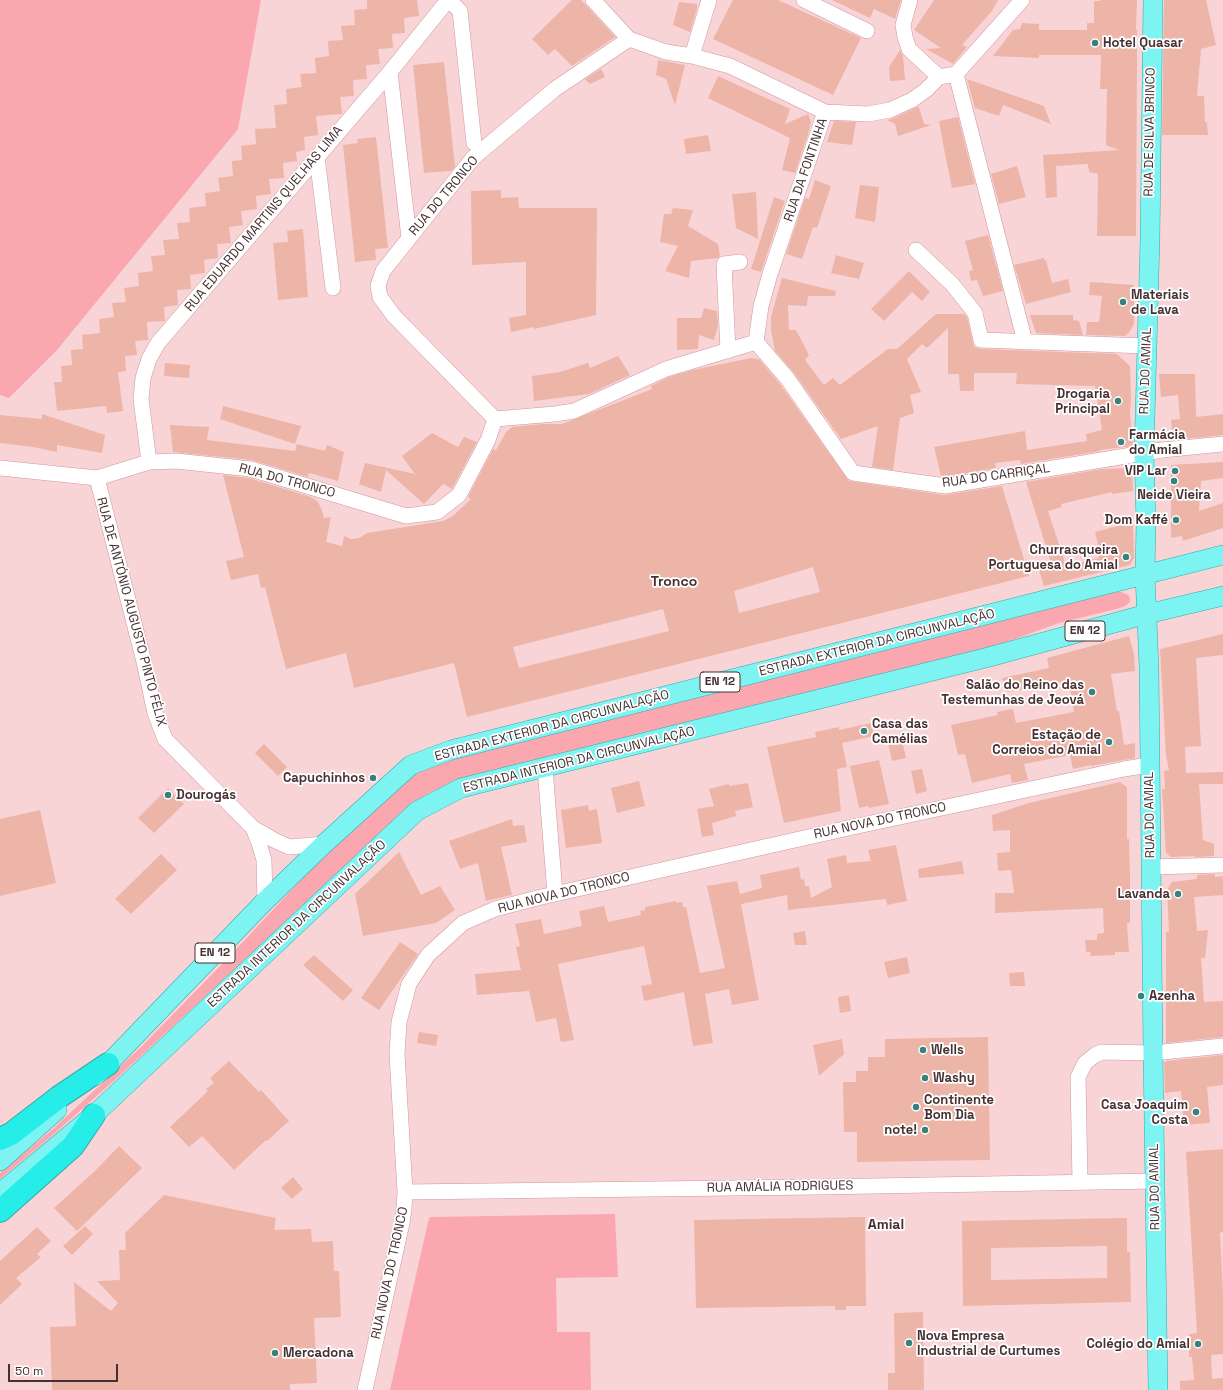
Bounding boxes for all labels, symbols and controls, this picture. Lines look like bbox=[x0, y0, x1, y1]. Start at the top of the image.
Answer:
place label: Hotel Quasar bbox=[1103, 35, 1183, 51]
marker: Hotel Quasar bbox=[1090, 38, 1100, 48]
street label: RUA DE SILVA BRINCO bbox=[1141, 67, 1159, 197]
street label: RUA DA FONTINHA bbox=[781, 116, 831, 224]
street label: RUA EDUARDO MARTINS QUELHAS LIMA bbox=[182, 123, 346, 315]
street label: RUA DO TRONCO bbox=[406, 153, 482, 239]
place label: Materiais de Lava bbox=[1131, 287, 1189, 318]
marker: Materiais de Lava bbox=[1118, 297, 1128, 307]
street label: RUA DO AMIAL bbox=[1137, 327, 1155, 415]
place label: Drogaria Principal bbox=[1055, 386, 1110, 417]
marker: Drogaria Principal bbox=[1113, 396, 1123, 406]
place label: Farmácia do Amial bbox=[1129, 427, 1186, 458]
marker: Farmácia do Amial bbox=[1116, 437, 1126, 447]
street label: RUA DO TRONCO bbox=[237, 461, 337, 501]
street label: RUA DO CARRIÇAL bbox=[941, 461, 1051, 491]
place label: VIP Lar bbox=[1125, 463, 1167, 479]
marker: VIP Lar bbox=[1170, 466, 1180, 476]
marker: Neide Vieira bbox=[1169, 476, 1179, 486]
place label: Neide Vieira bbox=[1137, 487, 1211, 503]
street label: RUA DE ANTÓNIO AUGUSTO PINTO FÉLIX bbox=[93, 496, 169, 728]
place label: Dom Kaffé bbox=[1105, 512, 1168, 528]
marker: Dom Kaffé bbox=[1171, 515, 1181, 525]
place label: Churrasqueira Portuguesa do Amial bbox=[989, 542, 1118, 573]
marker: Churrasqueira Portuguesa do Amial bbox=[1121, 552, 1131, 562]
district label: Tronco bbox=[651, 574, 697, 590]
street label: ESTRADA EXTERIOR DA CIRCUNVALAÇÃO bbox=[758, 606, 996, 680]
road number: EN 12 bbox=[1065, 621, 1105, 641]
road number: EN 12 bbox=[700, 672, 740, 692]
place label: Salão do Reino das Testemunhas de Jeová bbox=[941, 677, 1084, 708]
street label: ESTRADA EXTERIOR DA CIRCUNVALAÇÃO bbox=[433, 687, 671, 765]
marker: Salão do Reino das Testemunhas de Jeová bbox=[1087, 687, 1097, 697]
place label: Casa das Camélias bbox=[872, 716, 928, 747]
street label: ESTRADA INTERIOR DA CIRCUNVALAÇÃO bbox=[461, 724, 697, 796]
marker: Casa das Camélias bbox=[859, 726, 869, 736]
place label: Estação de Correios do Amial bbox=[992, 727, 1101, 758]
marker: Estação de Correios do Amial bbox=[1104, 737, 1114, 747]
place label: Capuchinhos bbox=[283, 770, 365, 786]
street label: RUA DO AMIAL bbox=[1141, 771, 1159, 859]
marker: Capuchinhos bbox=[368, 773, 378, 783]
place label: Dourogás bbox=[176, 787, 236, 803]
marker: Dourogás bbox=[163, 790, 173, 800]
street label: RUA NOVA DO TRONCO bbox=[812, 799, 948, 843]
street label: ESTRADA INTERIOR DA CIRCUNVALAÇÃO bbox=[204, 837, 390, 1011]
street label: RUA NOVA DO TRONCO bbox=[497, 869, 631, 917]
place label: Lavanda bbox=[1118, 886, 1170, 902]
marker: Lavanda bbox=[1173, 889, 1183, 899]
road number: EN 12 bbox=[195, 943, 235, 963]
place label: Azenha bbox=[1149, 988, 1195, 1004]
marker: Azenha bbox=[1136, 991, 1146, 1001]
place label: Wells bbox=[931, 1042, 964, 1058]
marker: Wells bbox=[918, 1045, 928, 1055]
place label: Washy bbox=[933, 1070, 975, 1086]
marker: Washy bbox=[920, 1073, 930, 1083]
place label: Continente Bom Dia bbox=[924, 1092, 994, 1123]
place label: Casa Joaquim Costa bbox=[1101, 1097, 1188, 1128]
marker: Continente Bom Dia bbox=[911, 1102, 921, 1112]
marker: Casa Joaquim Costa bbox=[1191, 1107, 1201, 1117]
place label: note! bbox=[884, 1122, 917, 1138]
marker: note! bbox=[920, 1125, 930, 1135]
street label: RUA DO AMIAL bbox=[1146, 1143, 1164, 1231]
street label: RUA AMÁLIA RODRIGUES bbox=[707, 1178, 853, 1196]
street label: RUA NOVA DO TRONCO bbox=[368, 1205, 412, 1341]
district label: Amial bbox=[868, 1217, 904, 1233]
place label: Nova Empresa Industrial de Curtumes bbox=[917, 1328, 1060, 1359]
place label: Colégio do Amial bbox=[1086, 1336, 1190, 1352]
marker: Nova Empresa Industrial de Curtumes bbox=[904, 1338, 914, 1348]
marker: Colégio do Amial bbox=[1193, 1339, 1203, 1349]
place label: Mercadona bbox=[283, 1345, 354, 1361]
marker: Mercadona bbox=[270, 1348, 280, 1358]
scale bar bbox=[10, 1356, 120, 1382]
text: 50 m bbox=[15, 1363, 43, 1379]

